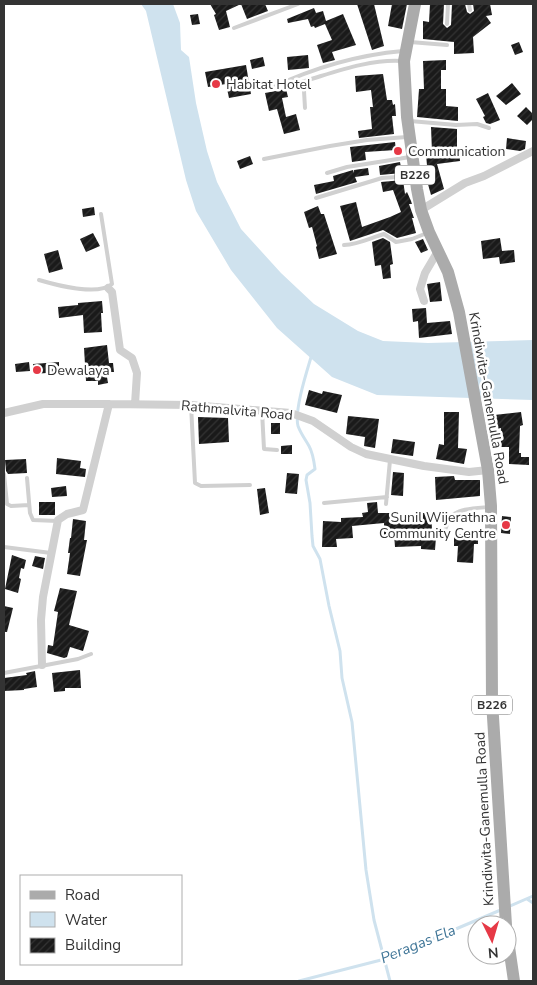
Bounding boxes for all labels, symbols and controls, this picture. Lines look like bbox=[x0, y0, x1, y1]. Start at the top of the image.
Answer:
place label: Habitat Hotel bbox=[226, 75, 312, 94]
marker: Habitat Hotel bbox=[210, 78, 222, 90]
place label: Communication bbox=[408, 142, 505, 161]
marker: Communication bbox=[392, 145, 404, 157]
road number: B226 bbox=[395, 166, 435, 184]
street label: Krindiwita-Ganemulla Road bbox=[464, 311, 513, 486]
place label: Dewalaya bbox=[47, 361, 110, 380]
marker: Dewalaya bbox=[31, 364, 43, 376]
street label: Rathmalvita Road bbox=[180, 396, 294, 425]
place label: Sunil Wijerathna Community Centre bbox=[379, 508, 496, 543]
marker: Sunil Wijerathna Community Centre bbox=[500, 519, 512, 531]
road number: B226 bbox=[472, 696, 512, 714]
street label: Krindiwita-Ganemulla Road bbox=[470, 731, 499, 907]
legend bbox=[20, 875, 182, 965]
text: Road bbox=[65, 885, 100, 905]
text: Water bbox=[65, 910, 108, 930]
north arrow bbox=[467, 915, 517, 965]
water label: Peragas Ela bbox=[377, 920, 459, 968]
text: Building bbox=[65, 935, 121, 955]
text: N bbox=[487, 943, 499, 962]

